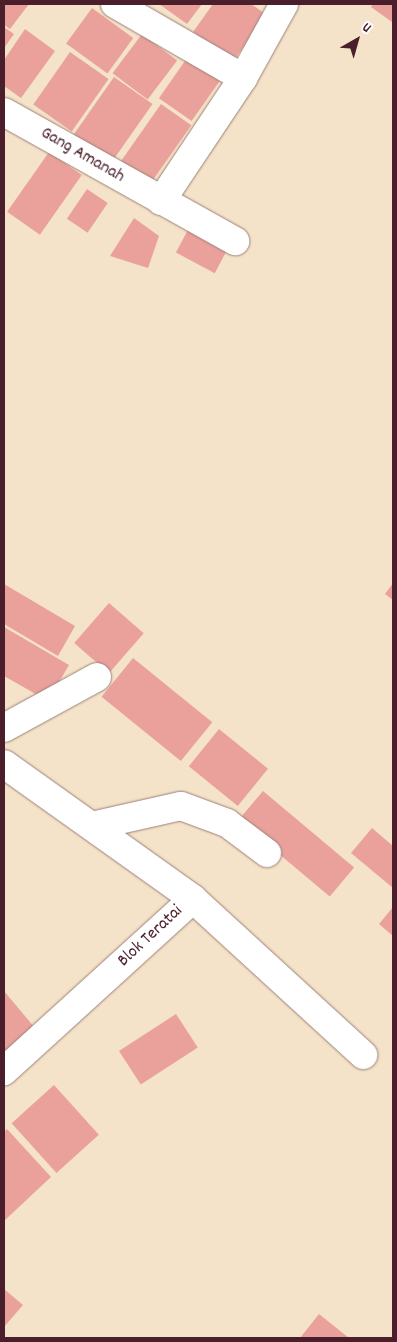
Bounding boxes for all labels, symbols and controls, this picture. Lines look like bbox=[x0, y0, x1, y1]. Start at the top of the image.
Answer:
north arrow bbox=[332, 15, 382, 65]
text: U bbox=[357, 18, 375, 38]
street label: Gang Amanah bbox=[36, 123, 128, 189]
street label: Blok Teratai bbox=[114, 901, 188, 973]

